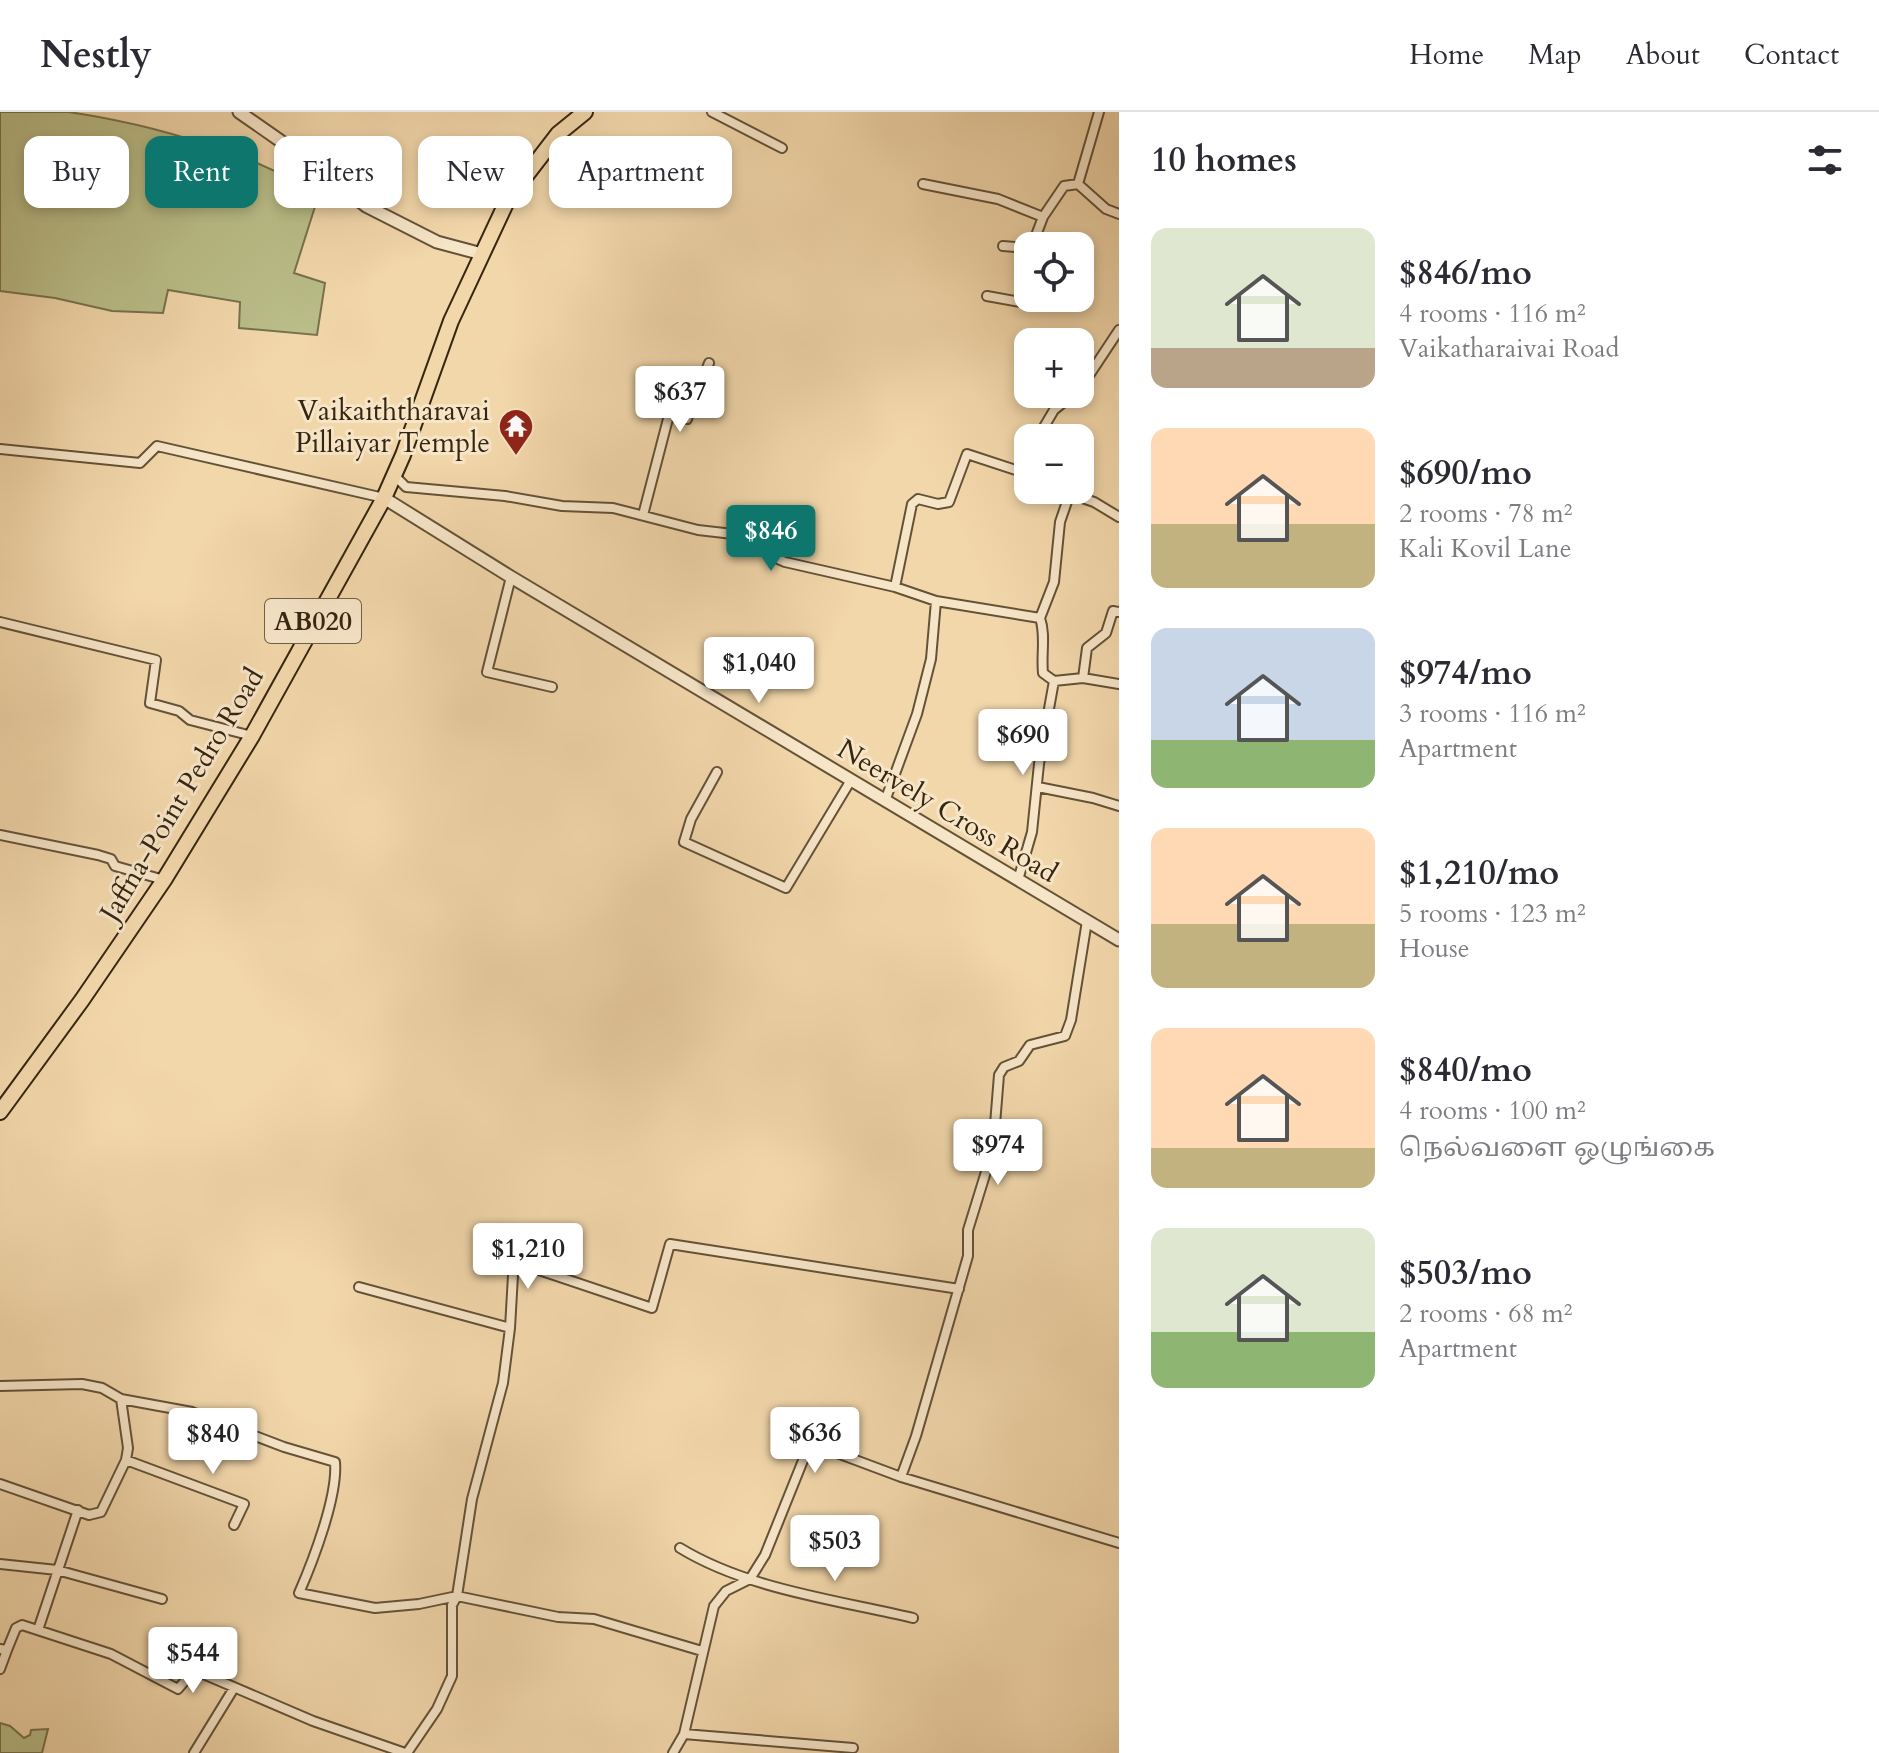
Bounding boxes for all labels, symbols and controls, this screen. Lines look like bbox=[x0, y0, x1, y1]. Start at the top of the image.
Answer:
text: Nestly bbox=[40, 29, 152, 81]
text: Home bbox=[1409, 36, 1484, 74]
text: Map bbox=[1528, 36, 1582, 74]
text: About bbox=[1626, 36, 1700, 74]
text: Contact bbox=[1744, 36, 1839, 74]
chip: Buy bbox=[24, 136, 129, 208]
chip: Rent bbox=[145, 136, 258, 208]
chip: Filters bbox=[274, 136, 402, 208]
chip: New bbox=[418, 136, 533, 208]
chip: Apartment bbox=[549, 136, 732, 208]
text: 10 homes bbox=[1151, 137, 1297, 183]
icon: filters bbox=[1803, 138, 1847, 182]
map controls bbox=[1014, 232, 1094, 504]
button: locate bbox=[1014, 232, 1094, 312]
text: $846/mo bbox=[1399, 250, 1532, 296]
icon: home bbox=[1215, 260, 1311, 356]
text: 4 rooms · 116 m² bbox=[1399, 296, 1586, 331]
button: + bbox=[1014, 328, 1094, 408]
text: Vaikatharaivai Road bbox=[1399, 331, 1619, 366]
pin: $637 bbox=[633, 366, 727, 434]
text: $637 bbox=[653, 374, 707, 409]
place label: Vaikaiththaravai Pillaiyar Temple bbox=[295, 392, 490, 462]
temple icon: Vaikaiththaravai Pillaiyar Temple bbox=[497, 407, 535, 457]
button: − bbox=[1014, 424, 1094, 504]
text: $690/mo bbox=[1399, 450, 1532, 496]
icon: home bbox=[1215, 460, 1311, 556]
text: 2 rooms · 78 m² bbox=[1399, 496, 1572, 531]
pin: $846 bbox=[724, 505, 818, 573]
text: $846 bbox=[744, 513, 798, 548]
text: Kali Kovil Lane bbox=[1399, 531, 1572, 566]
road number: AB020 bbox=[265, 599, 361, 643]
pin: $1,040 bbox=[694, 637, 824, 705]
text: $1,040 bbox=[722, 645, 796, 680]
text: $974/mo bbox=[1399, 650, 1532, 696]
icon: home bbox=[1215, 660, 1311, 756]
street label: Jaffna-Point Pedro Road bbox=[89, 661, 273, 932]
text: 3 rooms · 116 m² bbox=[1399, 696, 1586, 731]
pin: $690 bbox=[976, 709, 1070, 777]
text: $690 bbox=[996, 717, 1050, 752]
street label: Neervely Cross Road bbox=[830, 730, 1065, 892]
text: Apartment bbox=[1399, 731, 1517, 766]
text: $1,210/mo bbox=[1399, 850, 1559, 896]
icon: home bbox=[1215, 860, 1311, 956]
text: 5 rooms · 123 m² bbox=[1399, 896, 1586, 931]
text: House bbox=[1399, 931, 1470, 966]
text: $840/mo bbox=[1399, 1047, 1532, 1093]
icon: home bbox=[1215, 1060, 1311, 1156]
text: 4 rooms · 100 m² bbox=[1399, 1093, 1586, 1128]
pin: $974 bbox=[951, 1119, 1045, 1187]
text: $974 bbox=[971, 1127, 1025, 1162]
text: நெல்வளை ஒழுங்கை bbox=[1399, 1130, 1715, 1165]
pin: $1,210 bbox=[463, 1223, 593, 1291]
text: $1,210 bbox=[491, 1231, 565, 1266]
text: $503/mo bbox=[1399, 1250, 1532, 1296]
icon: home bbox=[1215, 1260, 1311, 1356]
text: 2 rooms · 68 m² bbox=[1399, 1296, 1572, 1331]
text: Apartment bbox=[1399, 1331, 1517, 1366]
pin: $636 bbox=[768, 1407, 862, 1475]
pin: $840 bbox=[166, 1408, 260, 1476]
text: $636 bbox=[788, 1415, 842, 1450]
text: $840 bbox=[186, 1416, 240, 1451]
pin: $503 bbox=[788, 1515, 882, 1583]
text: $503 bbox=[808, 1523, 862, 1558]
pin: $544 bbox=[146, 1627, 240, 1695]
text: $544 bbox=[166, 1635, 220, 1670]

